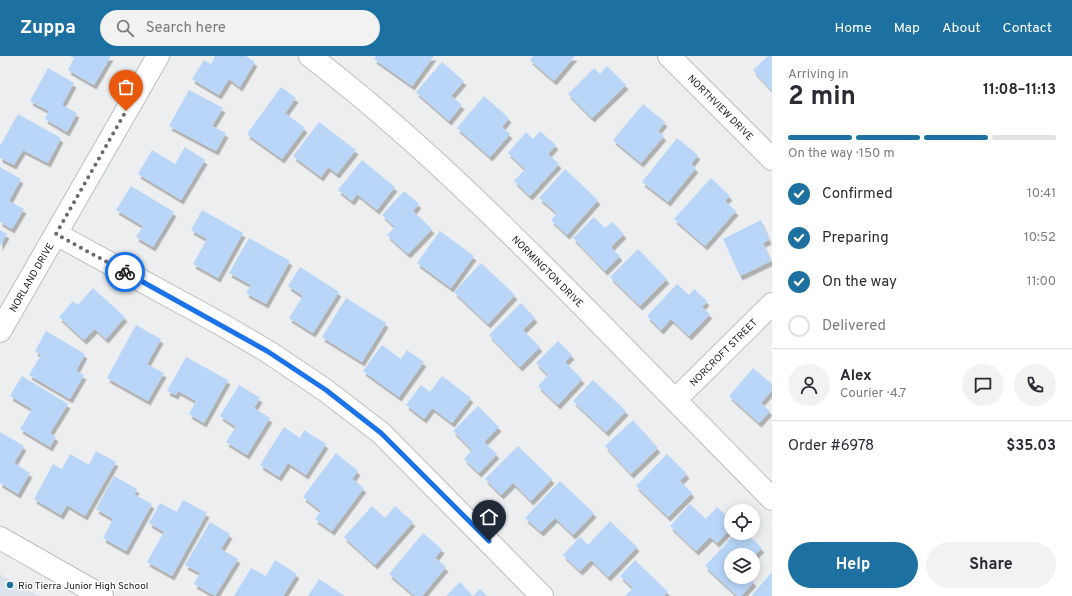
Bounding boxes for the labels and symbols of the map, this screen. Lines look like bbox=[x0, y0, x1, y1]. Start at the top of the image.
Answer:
pin bbox=[109, 70, 143, 111]
street label: NORTHVIEW DRIVE bbox=[684, 72, 756, 144]
street label: NORMINGTON DRIVE bbox=[508, 233, 586, 311]
street label: NORLAND DRIVE bbox=[7, 241, 57, 315]
courier bbox=[105, 252, 145, 292]
street label: NORCROFT STREET bbox=[687, 316, 761, 390]
pin bbox=[472, 500, 506, 541]
marker: Rio Tierra Junior High School bbox=[5, 580, 15, 590]
place label: Rio Tierra Junior High School bbox=[18, 580, 149, 593]

